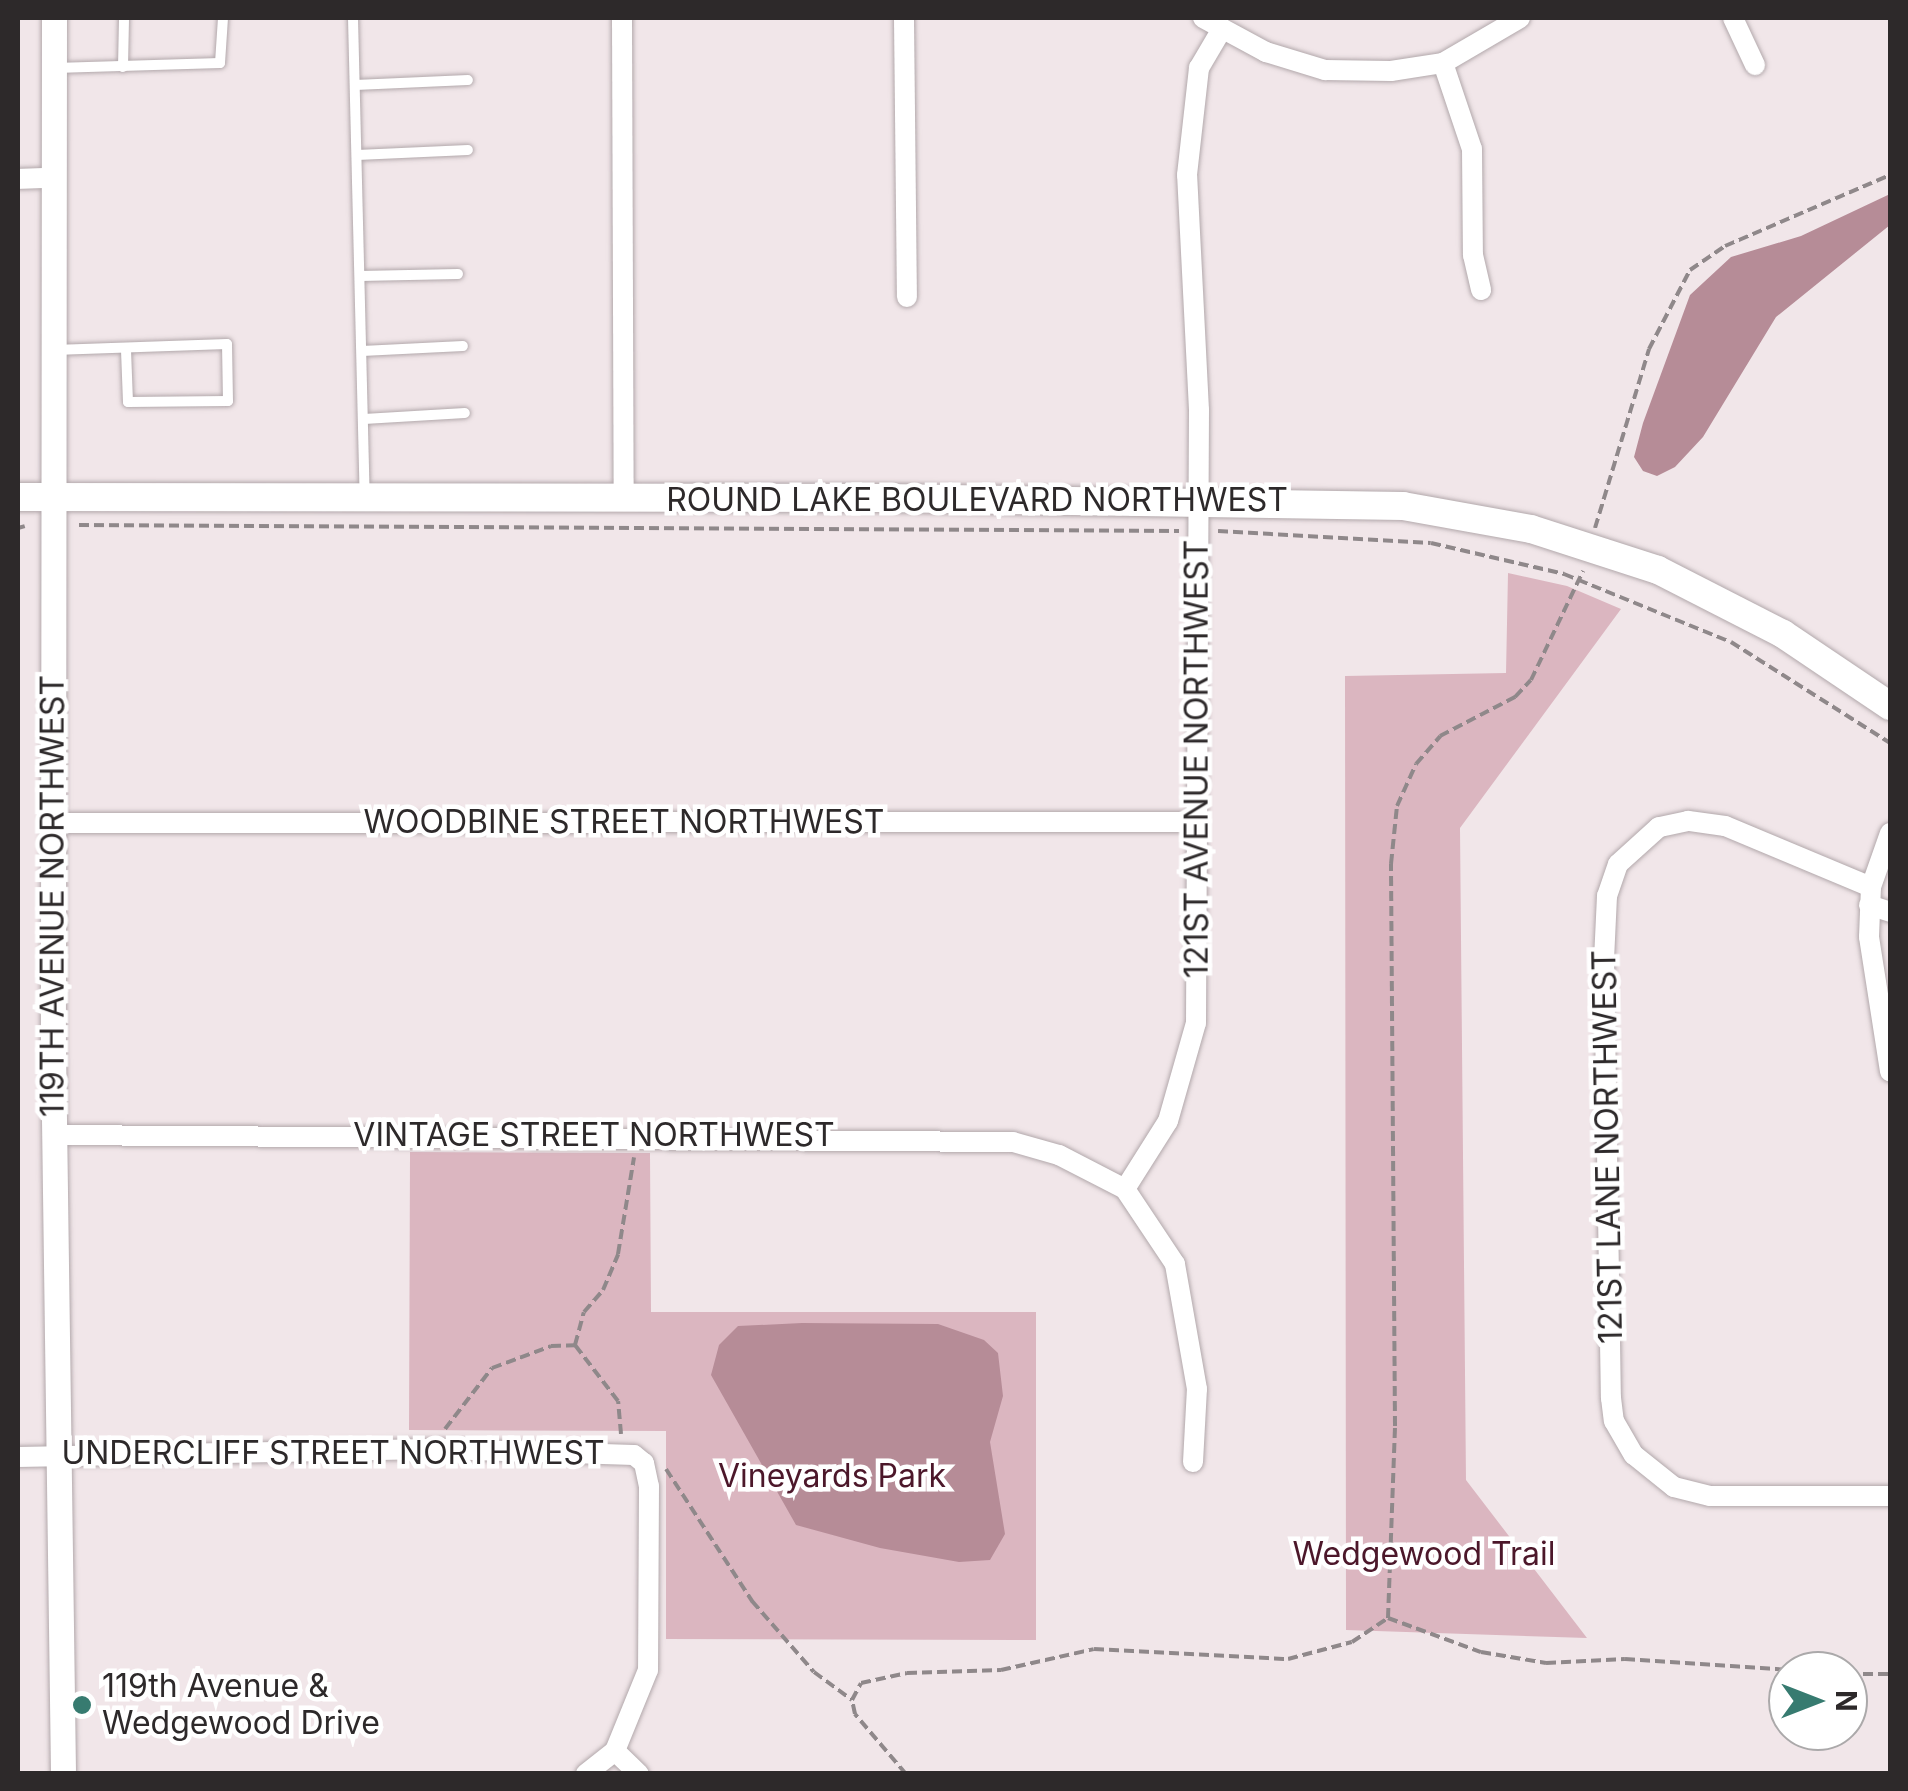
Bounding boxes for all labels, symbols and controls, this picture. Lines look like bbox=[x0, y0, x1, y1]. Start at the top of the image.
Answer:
street label: ROUND LAKE BOULEVARD NORTHWEST bbox=[666, 481, 1288, 519]
street label: 121ST AVENUE NORTHWEST bbox=[1178, 540, 1216, 978]
street label: 119TH AVENUE NORTHWEST bbox=[34, 675, 72, 1117]
street label: WOODBINE STREET NORTHWEST bbox=[364, 803, 884, 841]
street label: 121ST LANE NORTHWEST bbox=[1585, 950, 1631, 1344]
street label: VINTAGE STREET NORTHWEST bbox=[353, 1116, 835, 1154]
street label: UNDERCLIFF STREET NORTHWEST bbox=[61, 1434, 605, 1472]
park label: Vineyards Park bbox=[718, 1457, 946, 1495]
park label: Wedgewood Trail bbox=[1293, 1535, 1555, 1573]
north arrow bbox=[1768, 1651, 1868, 1751]
place label: 119th Avenue & Wedgewood Drive bbox=[102, 1668, 380, 1743]
text: N bbox=[1829, 1690, 1863, 1712]
marker: 119th Avenue & Wedgewood Drive bbox=[71, 1694, 93, 1716]

